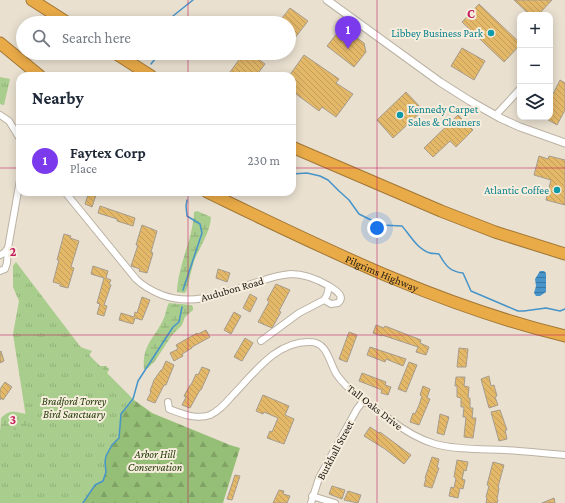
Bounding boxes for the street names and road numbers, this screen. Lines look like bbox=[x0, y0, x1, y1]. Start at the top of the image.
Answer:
street label: Pilgrims Highway bbox=[344, 252, 421, 295]
street label: Audubon Road bbox=[199, 274, 265, 304]
street label: Tall Oaks Drive bbox=[345, 382, 405, 432]
street label: Burkhall Street bbox=[314, 418, 356, 482]

